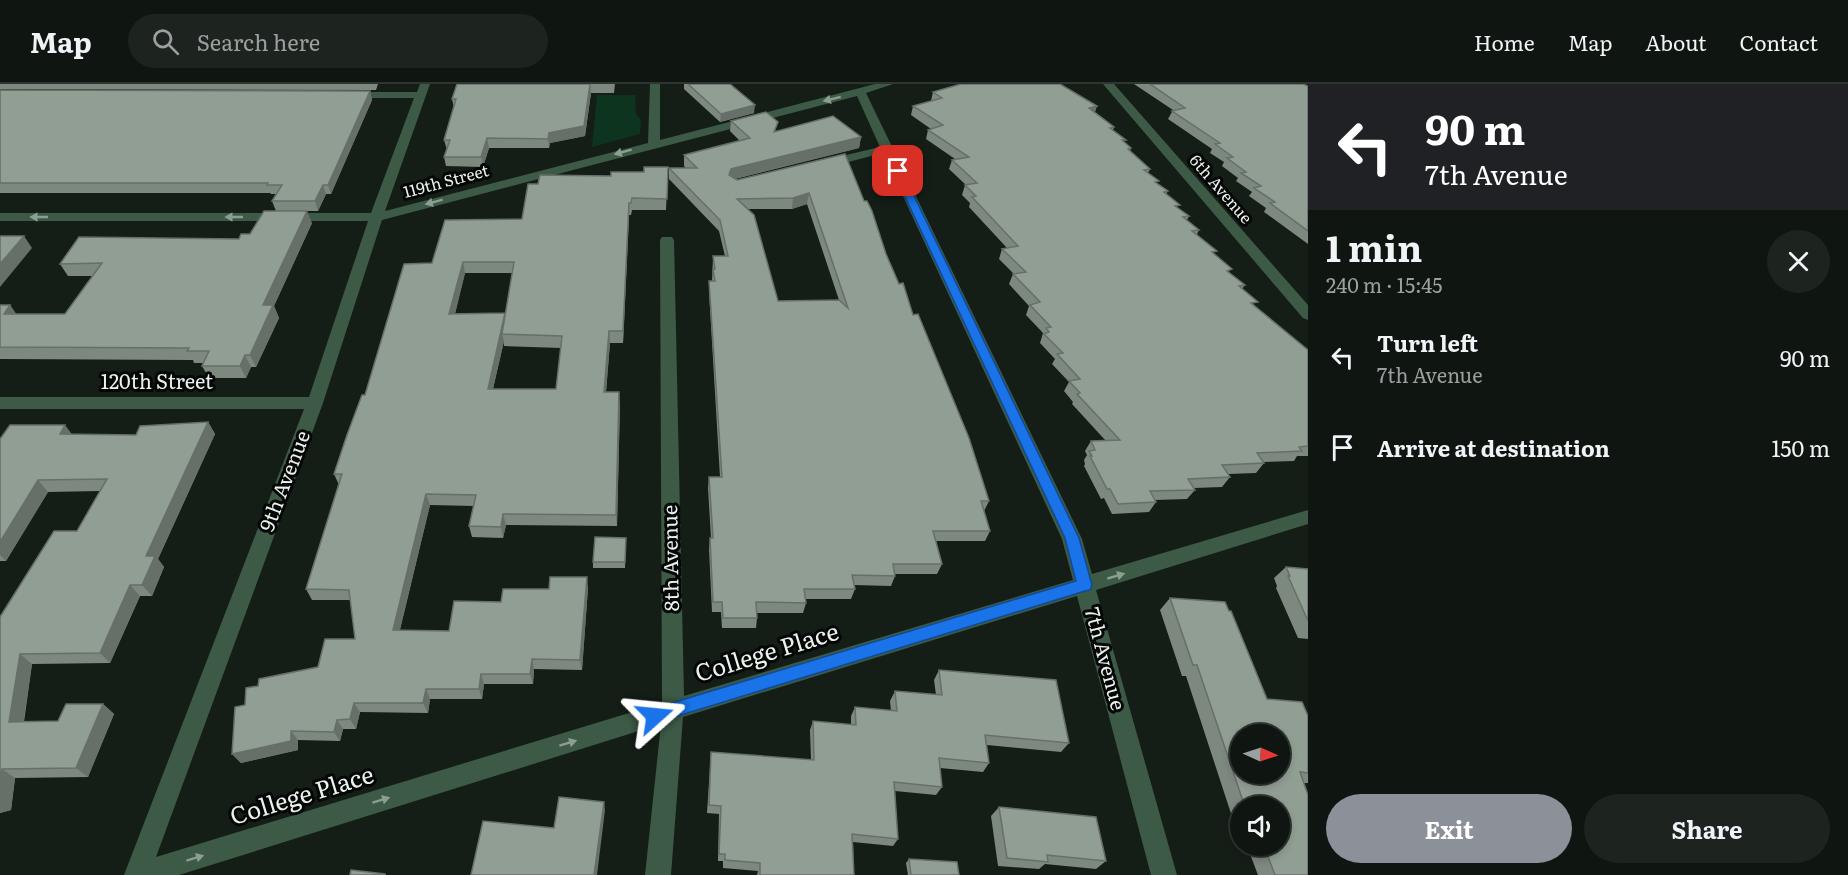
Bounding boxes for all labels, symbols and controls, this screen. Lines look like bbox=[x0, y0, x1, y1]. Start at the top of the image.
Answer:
search box bbox=[128, 14, 548, 68]
text: Map bbox=[30, 20, 92, 62]
icon: search bbox=[149, 25, 182, 58]
text: Search here bbox=[197, 25, 320, 58]
text: Home bbox=[1474, 26, 1535, 57]
text: Map bbox=[1568, 26, 1612, 57]
text: About bbox=[1645, 26, 1707, 57]
text: Contact bbox=[1740, 26, 1818, 57]
one-way arrow bbox=[823, 94, 841, 104]
text: 90 m bbox=[1425, 96, 1525, 158]
icon: left bbox=[1326, 108, 1404, 186]
pin bbox=[872, 145, 923, 196]
one-way arrow bbox=[613, 148, 631, 157]
street label: 6th Avenue bbox=[1185, 148, 1259, 228]
text: 7th Avenue bbox=[1425, 153, 1568, 193]
icon: arrive bbox=[881, 154, 914, 187]
street label: 119th Street bbox=[400, 157, 492, 203]
one-way arrow bbox=[425, 197, 443, 207]
one-way arrow bbox=[29, 212, 48, 222]
one-way arrow bbox=[224, 212, 243, 222]
text: 1 min bbox=[1326, 220, 1422, 273]
button: close bbox=[1767, 230, 1830, 293]
text: 240 m · 15:45 bbox=[1326, 269, 1443, 299]
text: Turn left bbox=[1377, 326, 1478, 359]
icon: left bbox=[1326, 341, 1359, 374]
text: 90 m bbox=[1780, 341, 1830, 374]
text: 7th Avenue bbox=[1377, 359, 1483, 389]
street label: 120th Street bbox=[101, 365, 213, 395]
street label: 9th Avenue bbox=[250, 425, 316, 535]
icon: arrive bbox=[1326, 431, 1359, 464]
text: Arrive at destination bbox=[1377, 431, 1610, 464]
text: 150 m bbox=[1771, 431, 1830, 464]
street label: 8th Avenue bbox=[653, 504, 685, 612]
one-way arrow bbox=[1107, 571, 1125, 580]
street label: 7th Avenue bbox=[1079, 604, 1135, 713]
street label: College Place bbox=[690, 612, 842, 689]
position arrow bbox=[623, 684, 687, 748]
north arrow bbox=[1230, 724, 1290, 784]
map controls bbox=[1230, 724, 1290, 856]
one-way arrow bbox=[559, 738, 577, 747]
street label: College Place bbox=[225, 755, 377, 832]
button: Exit bbox=[1326, 794, 1572, 863]
button: Share bbox=[1584, 794, 1830, 863]
one-way arrow bbox=[372, 795, 390, 804]
button: sound bbox=[1230, 796, 1290, 856]
one-way arrow bbox=[186, 853, 204, 862]

